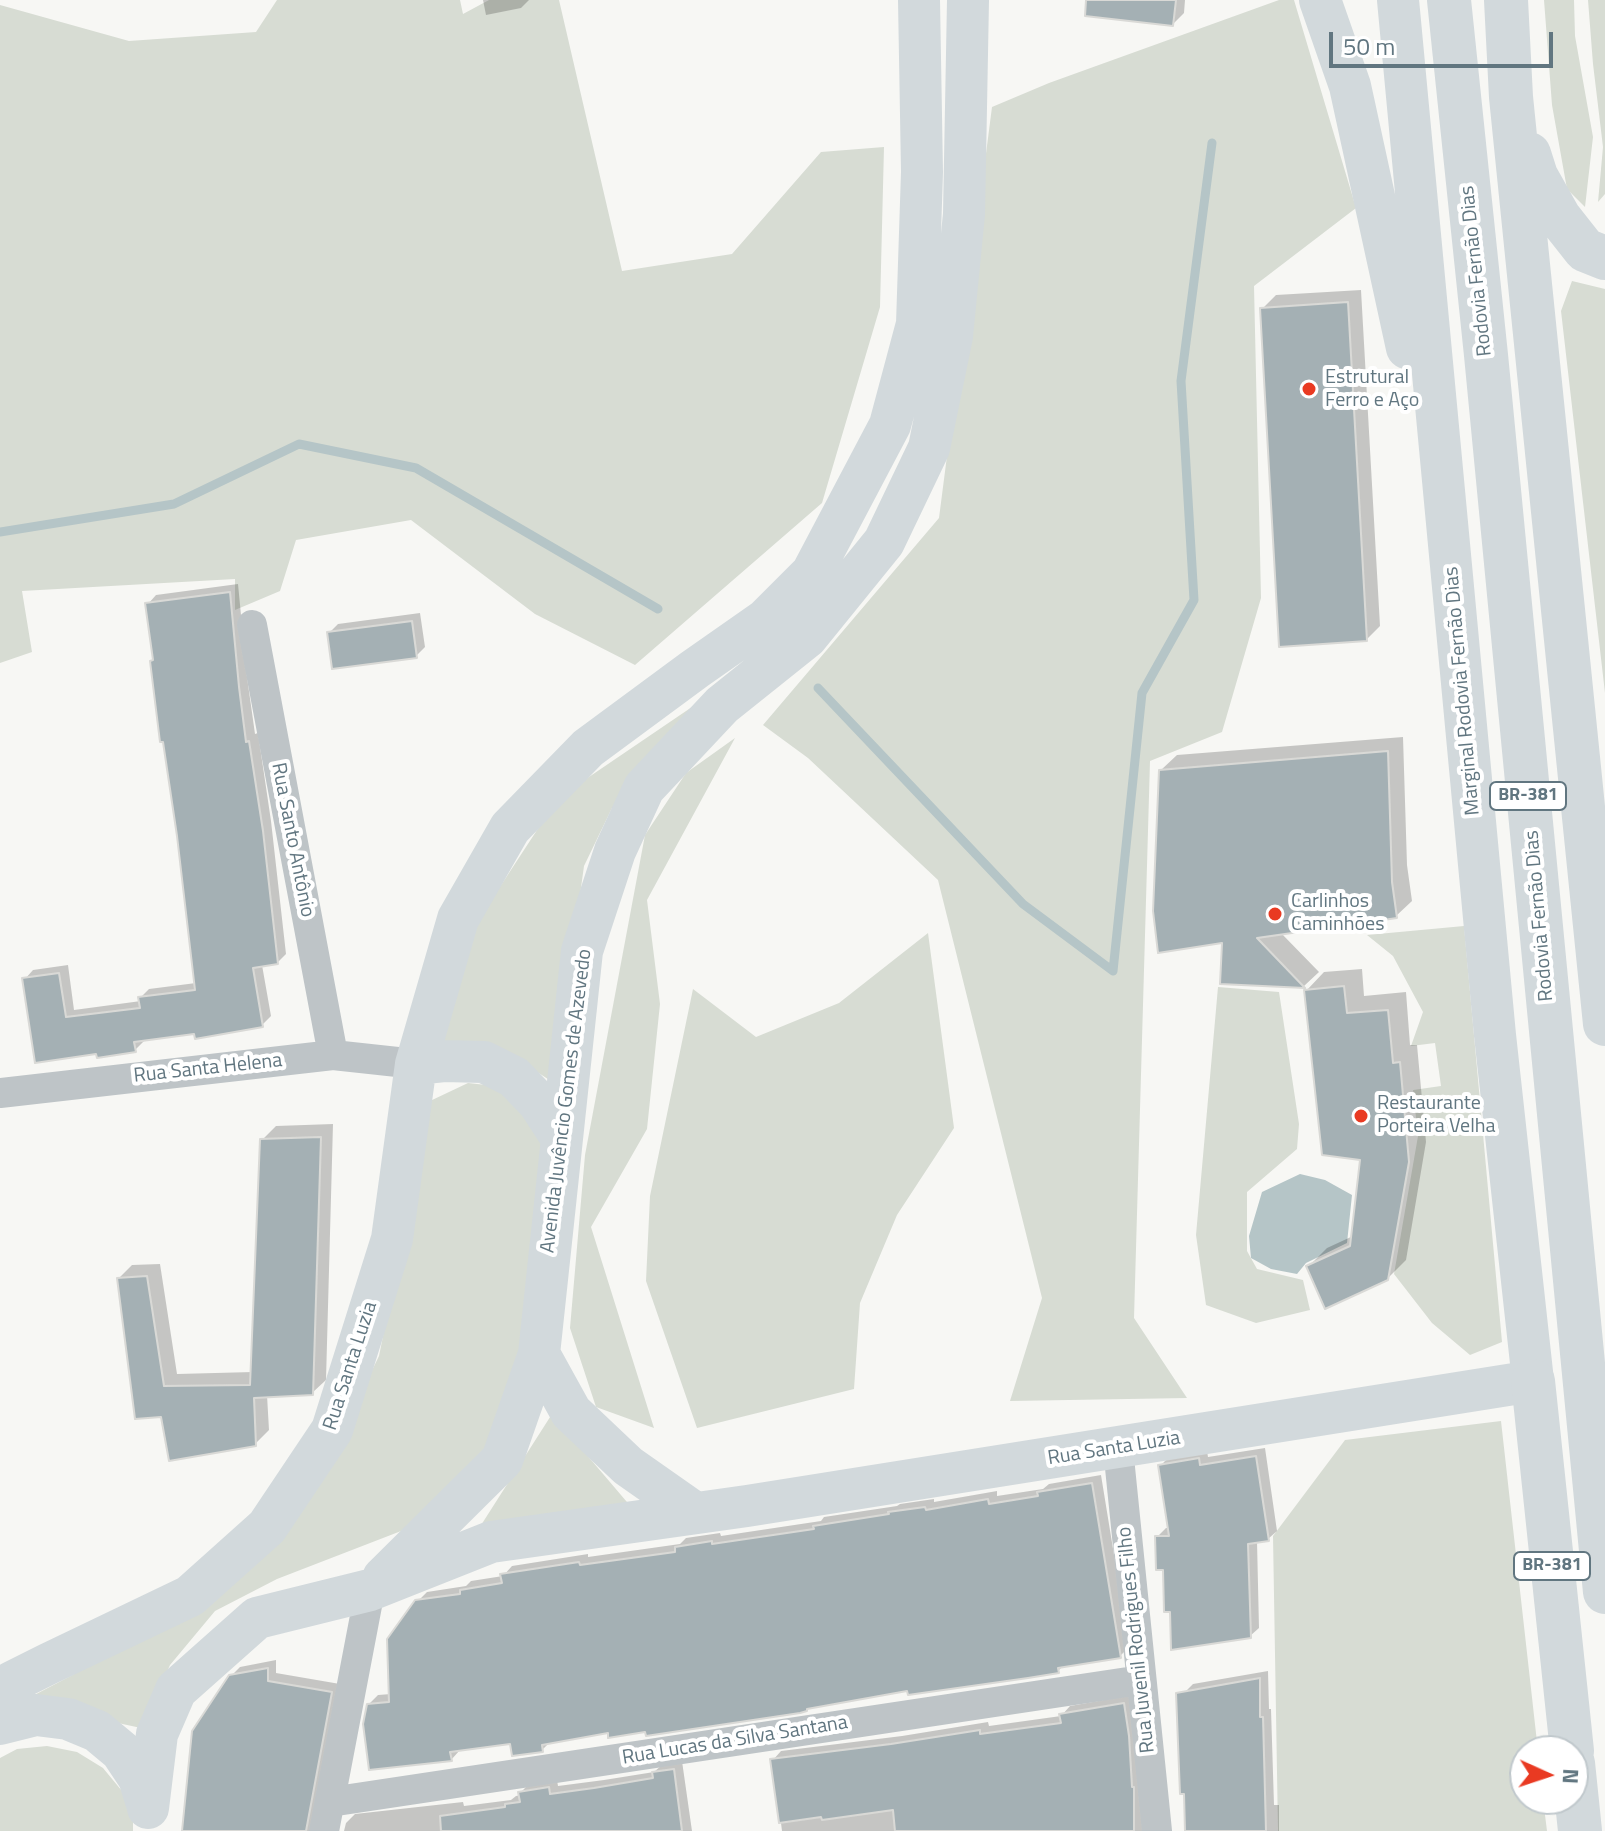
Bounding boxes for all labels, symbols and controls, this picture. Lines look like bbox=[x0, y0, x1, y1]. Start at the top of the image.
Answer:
scale bar bbox=[1333, 16, 1557, 66]
text: 50 m bbox=[1343, 28, 1395, 64]
street label: Rodovia Fernão Dias bbox=[1456, 184, 1498, 358]
place label: Estrutural Ferro e Aço bbox=[1325, 366, 1419, 413]
marker: Estrutural Ferro e Aço bbox=[1300, 380, 1318, 398]
street label: Marginal Rodovia Fernão Dias bbox=[1440, 566, 1486, 816]
street label: Rua Santo Antônio bbox=[265, 761, 319, 919]
road number: BR-381 bbox=[1490, 782, 1566, 810]
street label: Rodovia Fernão Dias bbox=[1521, 829, 1559, 1003]
place label: Carlinhos Caminhões bbox=[1291, 890, 1384, 937]
marker: Carlinhos Caminhões bbox=[1266, 905, 1284, 923]
street label: Avenida Juvêncio Gomes de Azevedo bbox=[536, 948, 598, 1254]
street label: Rua Santa Helena bbox=[133, 1049, 283, 1089]
place label: Restaurante Porteira Velha bbox=[1377, 1092, 1496, 1139]
marker: Restaurante Porteira Velha bbox=[1352, 1107, 1370, 1125]
street label: Rua Santa Luzia bbox=[319, 1299, 383, 1433]
street label: Rua Santa Luzia bbox=[1046, 1427, 1182, 1471]
street label: Rua Juvenil Rodrigues Filho bbox=[1113, 1526, 1161, 1754]
road number: BR-381 bbox=[1514, 1552, 1590, 1580]
street label: Rua Lucas da Silva Santana bbox=[621, 1711, 849, 1771]
north arrow bbox=[1509, 1735, 1589, 1815]
text: N bbox=[1554, 1768, 1588, 1785]

